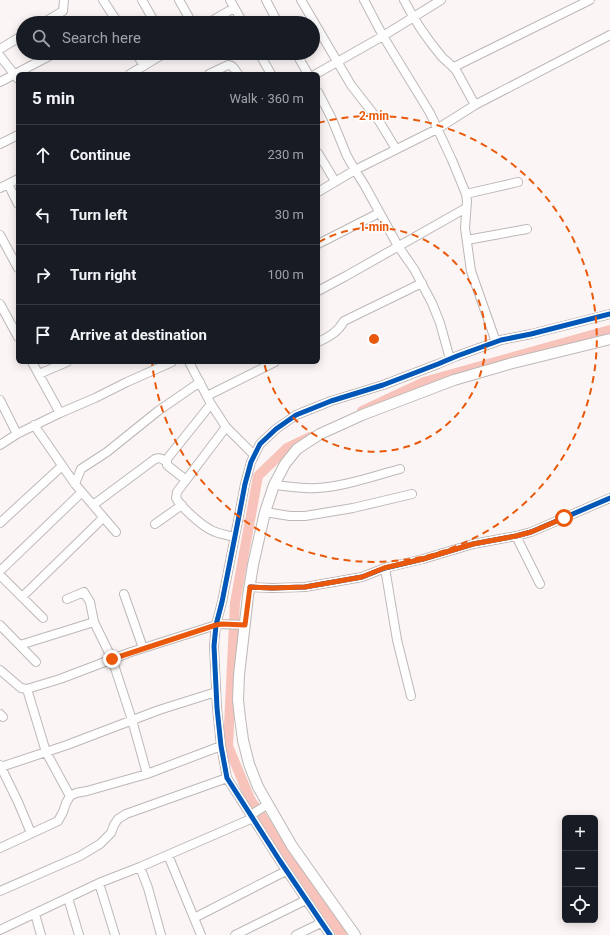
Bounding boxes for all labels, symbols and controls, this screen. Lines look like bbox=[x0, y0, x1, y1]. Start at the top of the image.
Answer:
search box bbox=[16, 16, 320, 60]
icon: search bbox=[30, 27, 52, 49]
text: Search here bbox=[62, 29, 141, 47]
text: 5 min bbox=[32, 88, 75, 108]
text: Walk · 360 m bbox=[229, 91, 304, 106]
text: 2 min bbox=[359, 109, 389, 123]
icon: ahead bbox=[32, 144, 54, 166]
text: Continue bbox=[70, 146, 131, 164]
text: 230 m bbox=[267, 147, 304, 162]
icon: left bbox=[32, 204, 54, 226]
text: Turn left bbox=[70, 206, 127, 224]
text: 30 m bbox=[275, 207, 304, 222]
text: 1 min bbox=[359, 220, 389, 234]
icon: right bbox=[32, 264, 54, 286]
text: Turn right bbox=[70, 266, 136, 284]
text: 100 m bbox=[267, 267, 304, 282]
icon: arrive bbox=[32, 324, 54, 346]
text: Arrive at destination bbox=[70, 326, 207, 344]
centre of rings bbox=[367, 332, 381, 346]
route start bbox=[555, 509, 573, 527]
route end bbox=[103, 650, 121, 668]
map controls bbox=[562, 815, 598, 923]
button: + bbox=[562, 815, 598, 851]
button: − bbox=[562, 851, 598, 887]
button: locate bbox=[562, 887, 598, 923]

